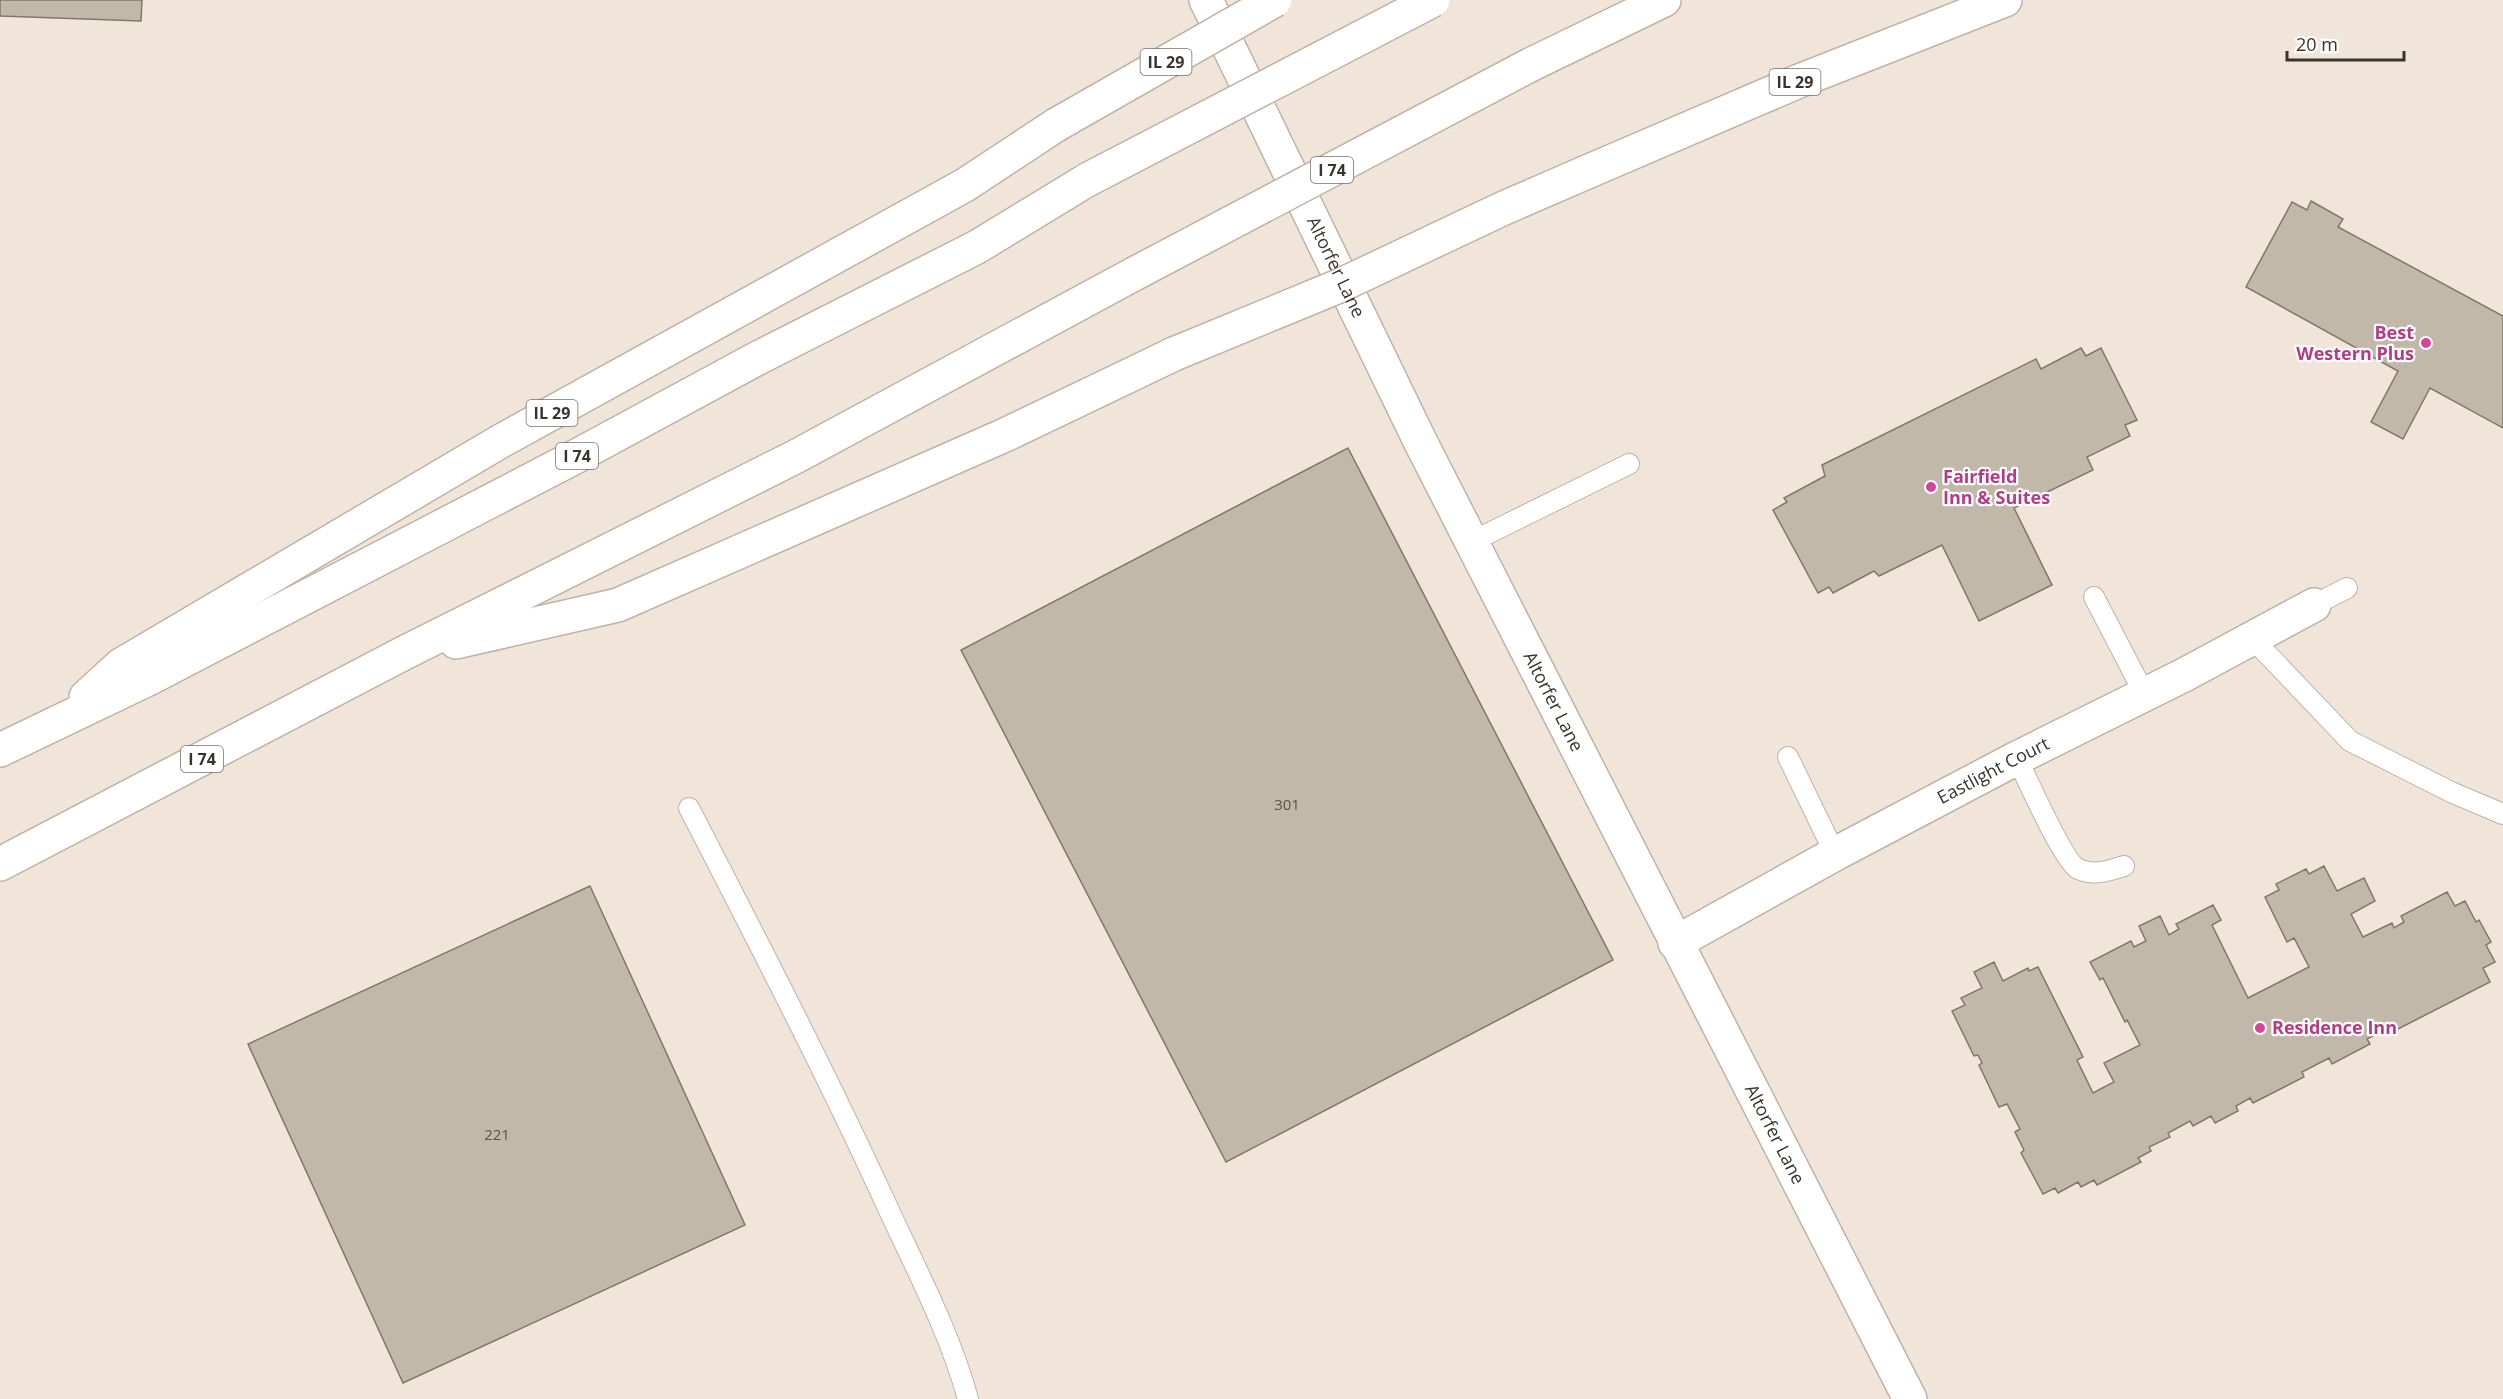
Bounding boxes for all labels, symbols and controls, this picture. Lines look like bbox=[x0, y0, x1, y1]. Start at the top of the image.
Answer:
scale bar bbox=[2287, 24, 2404, 62]
text: 20 m bbox=[2296, 32, 2338, 56]
road number: IL 29 bbox=[1140, 49, 1192, 75]
road number: IL 29 bbox=[1770, 69, 1820, 95]
road number: I 74 bbox=[1311, 157, 1353, 183]
street label: Altorfer Lane bbox=[1302, 212, 1371, 321]
place label: Best Western Plus bbox=[2296, 320, 2414, 365]
marker: Best Western Plus bbox=[2419, 336, 2433, 350]
road number: IL 29 bbox=[526, 400, 578, 426]
road number: I 74 bbox=[556, 443, 598, 469]
place label: Fairfield Inn & Suites bbox=[1943, 464, 2050, 509]
marker: Fairfield Inn & Suites bbox=[1924, 480, 1938, 494]
street label: Altorfer Lane bbox=[1519, 647, 1590, 755]
street label: Eastlight Court bbox=[1933, 731, 2053, 809]
road number: I 74 bbox=[181, 746, 223, 772]
house number: 301 bbox=[1274, 794, 1300, 814]
place label: Residence Inn bbox=[2272, 1015, 2397, 1039]
marker: Residence Inn bbox=[2253, 1021, 2267, 1035]
street label: Altorfer Lane bbox=[1740, 1080, 1811, 1188]
house number: 221 bbox=[484, 1124, 510, 1144]

